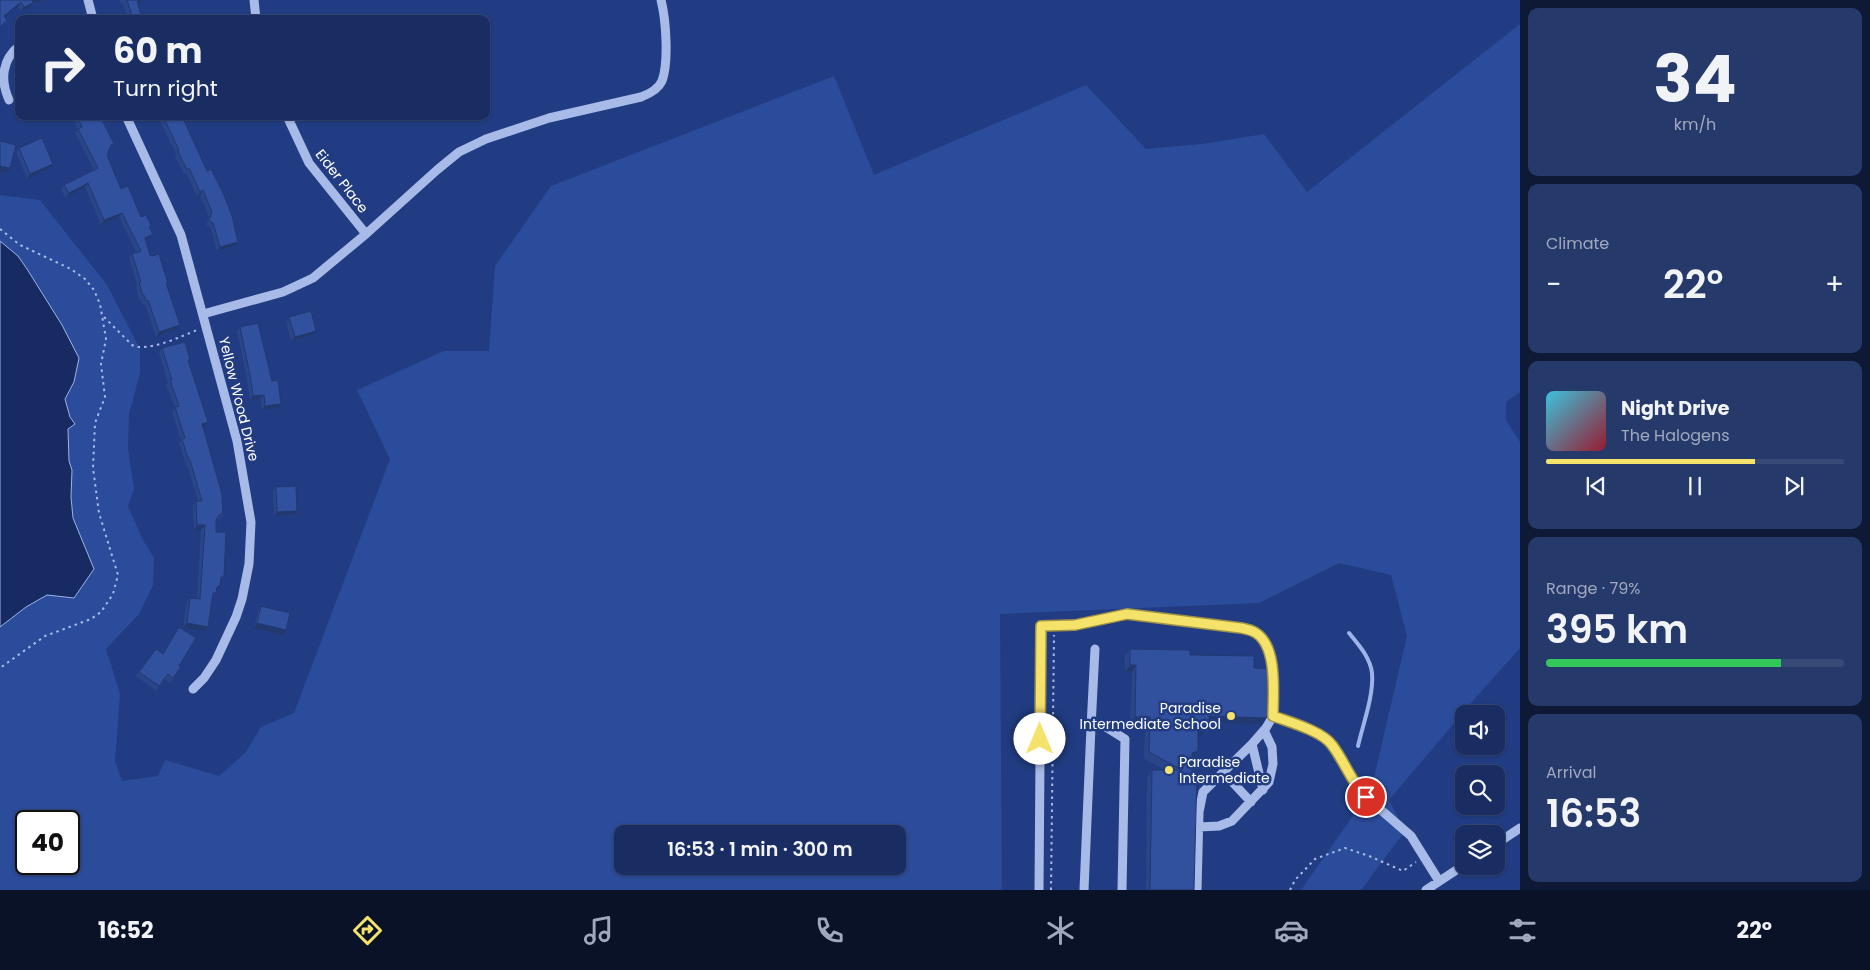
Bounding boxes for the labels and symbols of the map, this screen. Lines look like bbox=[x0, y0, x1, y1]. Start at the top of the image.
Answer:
street label: Eider Place bbox=[311, 145, 373, 217]
street label: Yellow Wood Drive bbox=[214, 335, 264, 464]
place label: Paradise Intermediate School bbox=[1080, 698, 1221, 734]
marker: Paradise Intermediate School bbox=[1225, 710, 1237, 722]
position arrow bbox=[1013, 712, 1065, 764]
place label: Paradise Intermediate bbox=[1179, 752, 1270, 788]
marker: Paradise Intermediate bbox=[1163, 764, 1175, 776]
pin bbox=[1345, 776, 1387, 818]
speed limit sign: 40 bbox=[15, 810, 80, 875]

